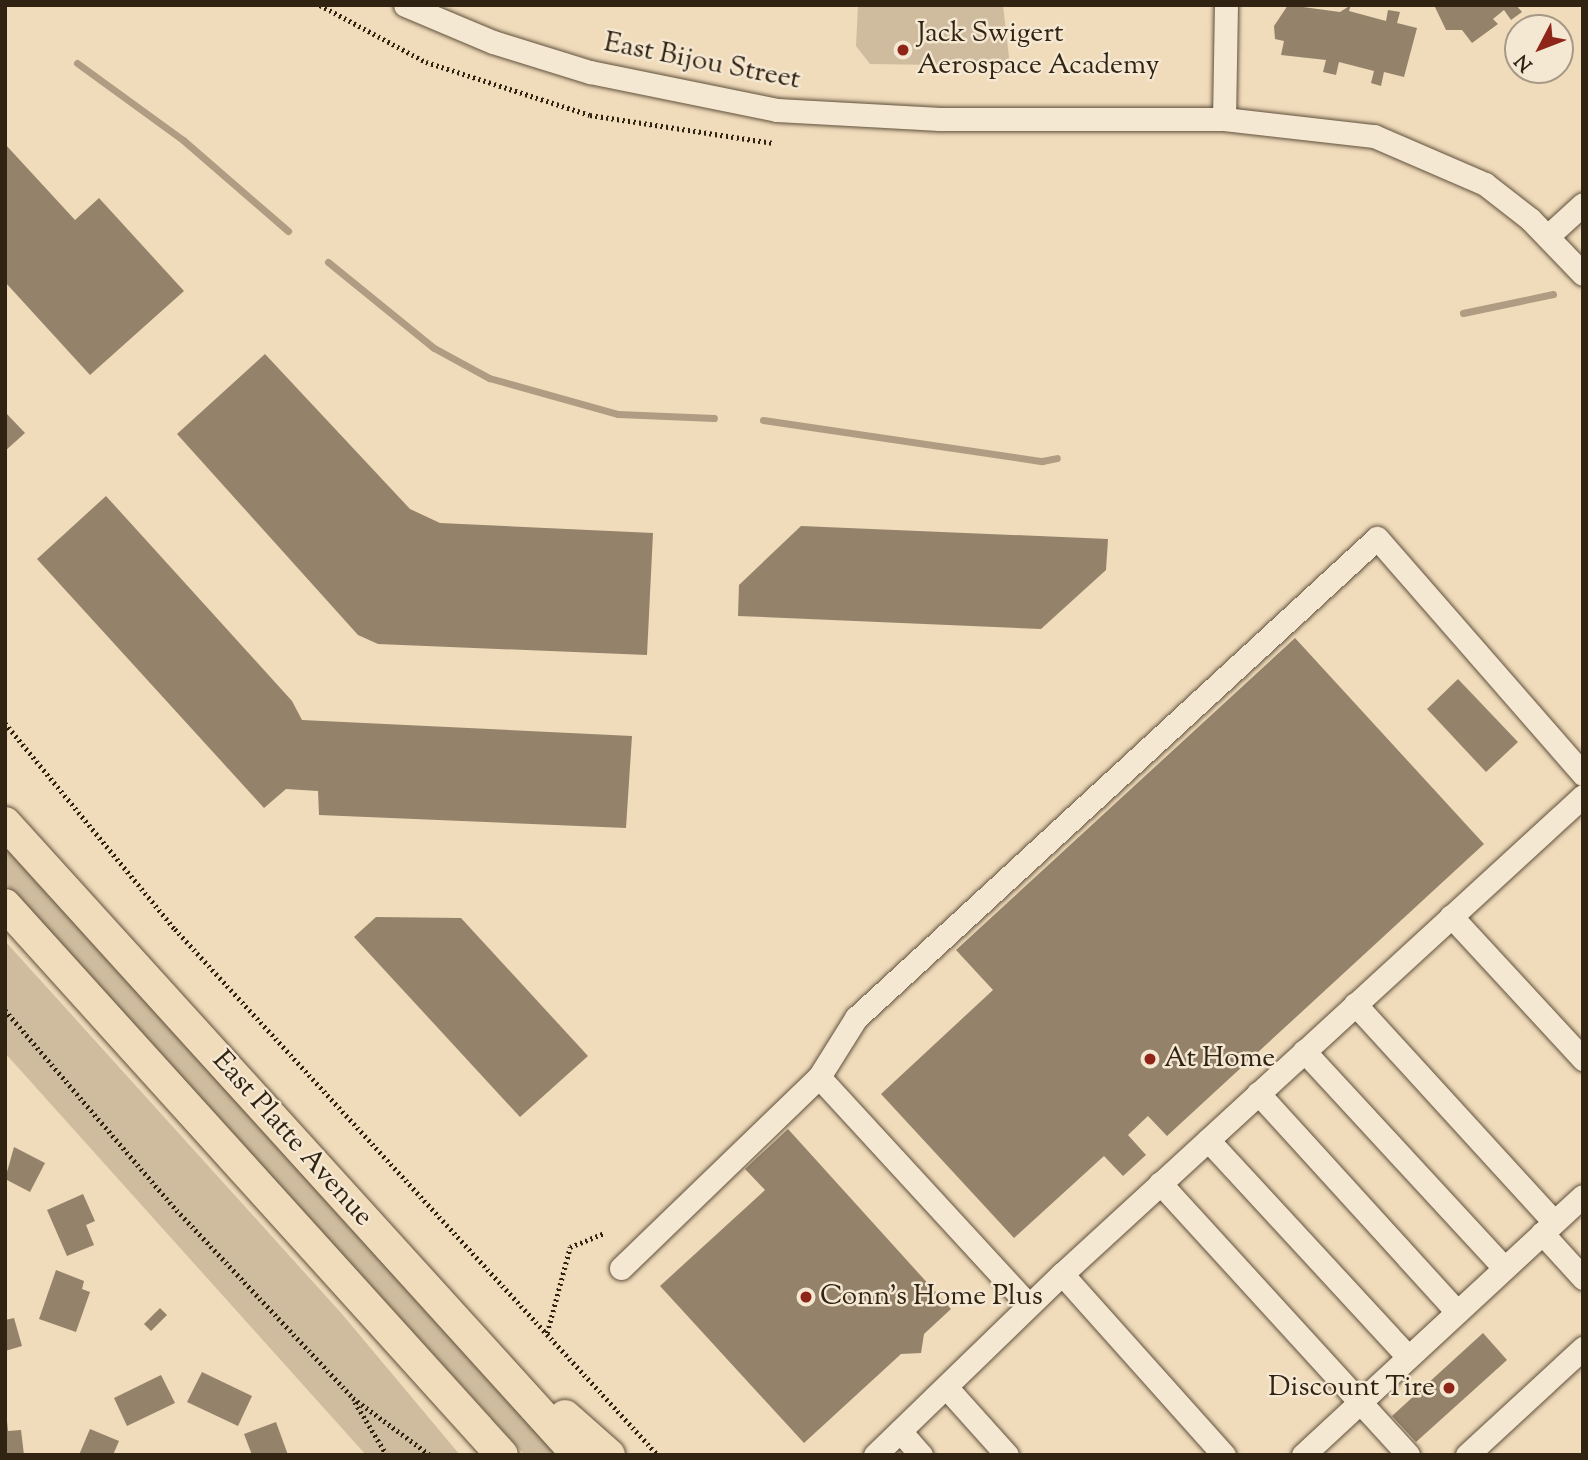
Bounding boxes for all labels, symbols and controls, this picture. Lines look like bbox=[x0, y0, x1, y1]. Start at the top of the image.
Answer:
north arrow bbox=[1504, 14, 1574, 84]
place label: Jack Swigert Aerospace Academy bbox=[917, 17, 1159, 83]
street label: East Bijou Street bbox=[601, 26, 803, 98]
marker: Jack Swigert Aerospace Academy bbox=[895, 42, 911, 58]
text: N bbox=[1509, 47, 1540, 77]
place label: At Home bbox=[1164, 1042, 1275, 1076]
street label: East Platte Avenue bbox=[204, 1044, 380, 1234]
marker: At Home bbox=[1142, 1051, 1158, 1067]
place label: Conn's Home Plus bbox=[820, 1280, 1043, 1314]
marker: Conn's Home Plus bbox=[798, 1289, 814, 1305]
place label: Discount Tire bbox=[1268, 1371, 1435, 1405]
marker: Discount Tire bbox=[1441, 1380, 1457, 1396]

